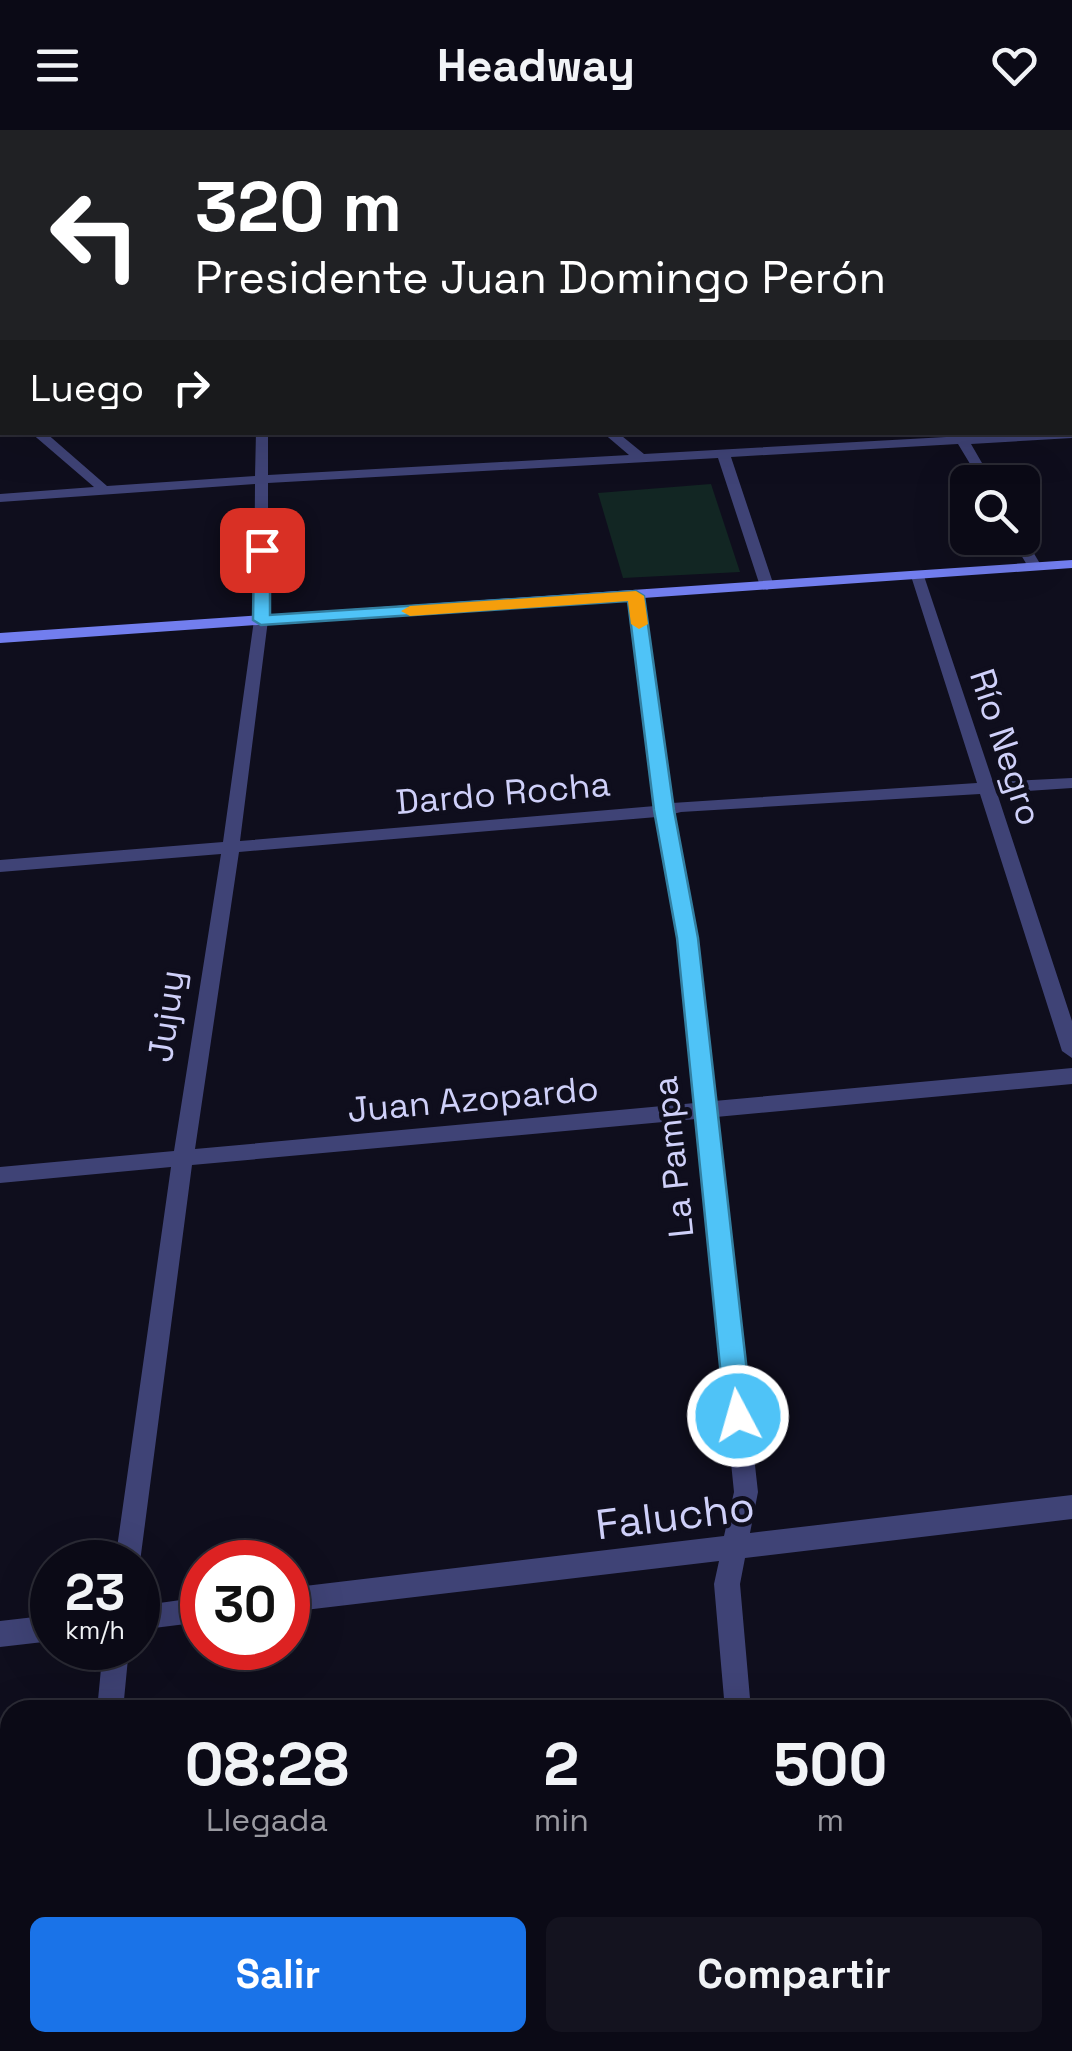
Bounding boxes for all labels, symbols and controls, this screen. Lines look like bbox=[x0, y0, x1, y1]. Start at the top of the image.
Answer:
text: Headway bbox=[437, 37, 635, 94]
icon: menu bbox=[30, 38, 85, 93]
icon: heart bbox=[987, 38, 1042, 93]
text: 320 m bbox=[195, 162, 402, 251]
icon: left bbox=[30, 170, 160, 300]
text: Presidente Juan Domingo Perón bbox=[195, 249, 886, 306]
icon: right bbox=[164, 360, 219, 415]
text: Luego bbox=[30, 364, 144, 412]
map controls bbox=[950, 465, 1040, 555]
button: search bbox=[950, 465, 1040, 555]
pin bbox=[220, 508, 305, 593]
icon: arrive bbox=[235, 523, 290, 578]
street label: Río Negro bbox=[960, 663, 1052, 831]
street label: Dardo Rocha bbox=[394, 762, 612, 824]
street label: Jujuy bbox=[138, 967, 194, 1065]
street label: Juan Azopardo bbox=[346, 1066, 600, 1132]
street label: La Pampa bbox=[643, 1074, 703, 1240]
position arrow bbox=[686, 1364, 790, 1468]
street label: Falucho bbox=[593, 1479, 757, 1552]
speed limit sign: 30 bbox=[180, 1540, 310, 1670]
text: 23 bbox=[65, 1561, 125, 1625]
text: km/h bbox=[65, 1614, 125, 1646]
text: 08:28 bbox=[185, 1726, 349, 1803]
text: 2 bbox=[543, 1726, 579, 1803]
text: 500 bbox=[774, 1726, 887, 1803]
text: Llegada bbox=[206, 1800, 328, 1840]
text: min bbox=[534, 1800, 589, 1840]
text: m bbox=[817, 1800, 844, 1840]
button: Salir bbox=[30, 1917, 526, 2032]
button: Compartir bbox=[546, 1917, 1042, 2032]

